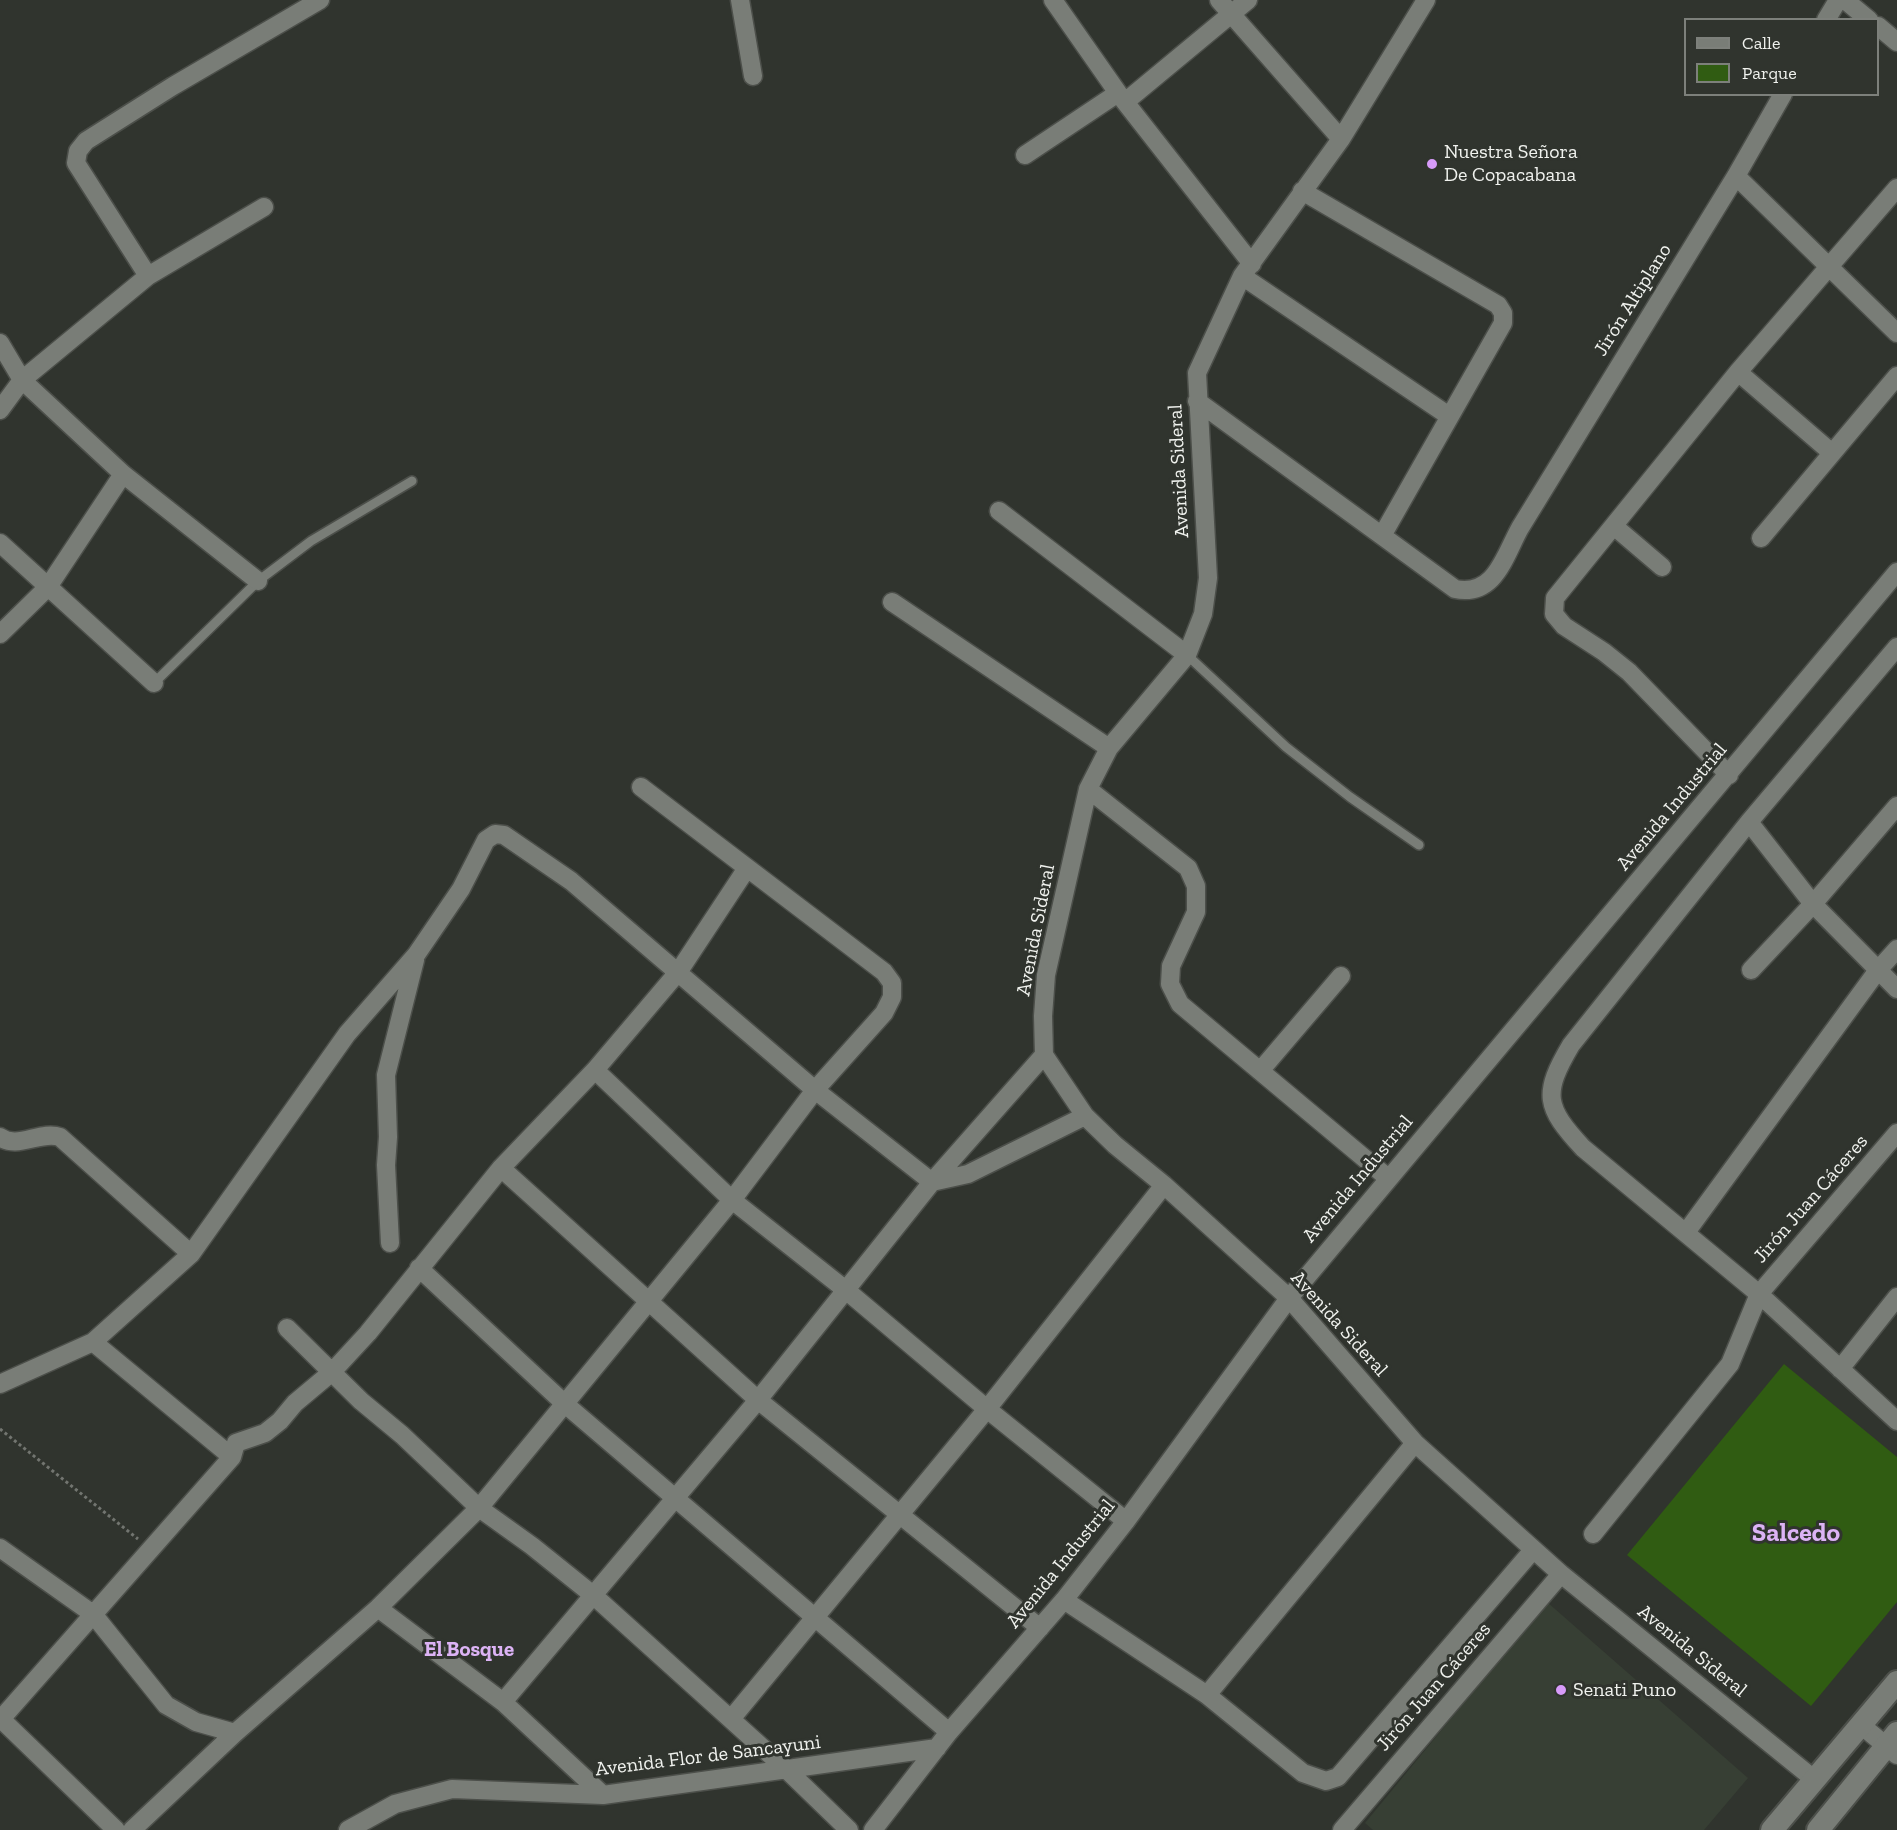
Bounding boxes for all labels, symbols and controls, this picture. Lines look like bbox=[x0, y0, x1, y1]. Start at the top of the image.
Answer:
legend bbox=[1684, 18, 1879, 96]
text: Calle bbox=[1742, 32, 1780, 54]
text: Parque bbox=[1742, 62, 1797, 84]
place label: Nuestra Señora De Copacabana bbox=[1444, 140, 1578, 187]
marker: Nuestra Señora De Copacabana bbox=[1425, 157, 1439, 171]
street label: Jirón Altiplano bbox=[1589, 239, 1677, 361]
street label: Avenida Sideral bbox=[1164, 404, 1194, 538]
street label: Avenida Industrial bbox=[1612, 738, 1732, 876]
street label: Avenida Sideral bbox=[1011, 862, 1061, 998]
street label: Avenida Industrial bbox=[1298, 1110, 1418, 1248]
street label: Jirón Juan Cáceres bbox=[1749, 1130, 1873, 1268]
street label: Avenida Sideral bbox=[1285, 1266, 1393, 1382]
street label: Avenida Industrial bbox=[1002, 1495, 1120, 1633]
district label: Salcedo bbox=[1752, 1518, 1840, 1550]
street label: Avenida Sideral bbox=[1633, 1600, 1751, 1702]
street label: Jirón Juan Cáceres bbox=[1372, 1618, 1496, 1756]
district label: El Bosque bbox=[424, 1637, 514, 1663]
place label: Senati Puno bbox=[1573, 1678, 1676, 1702]
marker: Senati Puno bbox=[1554, 1683, 1568, 1697]
street label: Avenida Flor de Sancayuni bbox=[594, 1730, 822, 1782]

